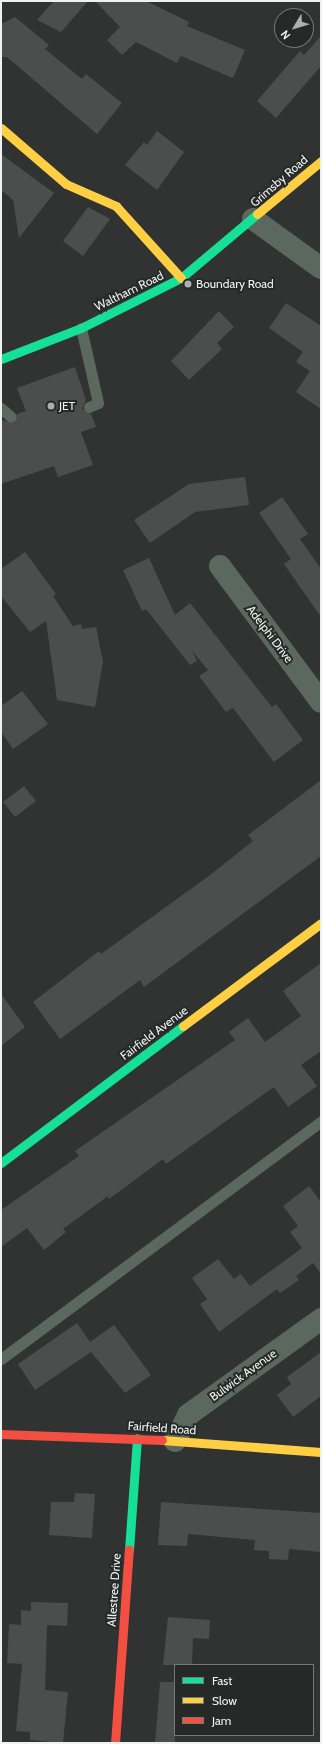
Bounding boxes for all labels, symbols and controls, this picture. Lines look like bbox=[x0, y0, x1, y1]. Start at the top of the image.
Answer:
north arrow bbox=[274, 8, 314, 48]
text: N bbox=[277, 27, 293, 42]
street label: Grimsby Road bbox=[247, 152, 311, 210]
street label: Waltham Road bbox=[92, 268, 166, 314]
place label: Boundary Road bbox=[196, 277, 274, 291]
marker: Boundary Road bbox=[183, 279, 193, 289]
place label: JET bbox=[59, 399, 75, 413]
marker: JET bbox=[46, 401, 56, 411]
street label: Adelphi Drive bbox=[244, 602, 296, 666]
street label: Fairfield Avenue bbox=[118, 1003, 190, 1063]
street label: Bulwick Avenue bbox=[207, 1346, 279, 1404]
street label: Fairfield Road bbox=[127, 1418, 197, 1438]
street label: Allestree Drive bbox=[104, 1553, 124, 1627]
legend bbox=[174, 1664, 314, 1736]
text: Fast bbox=[212, 1673, 232, 1688]
text: Slow bbox=[212, 1693, 237, 1708]
text: Jam bbox=[212, 1713, 231, 1728]

